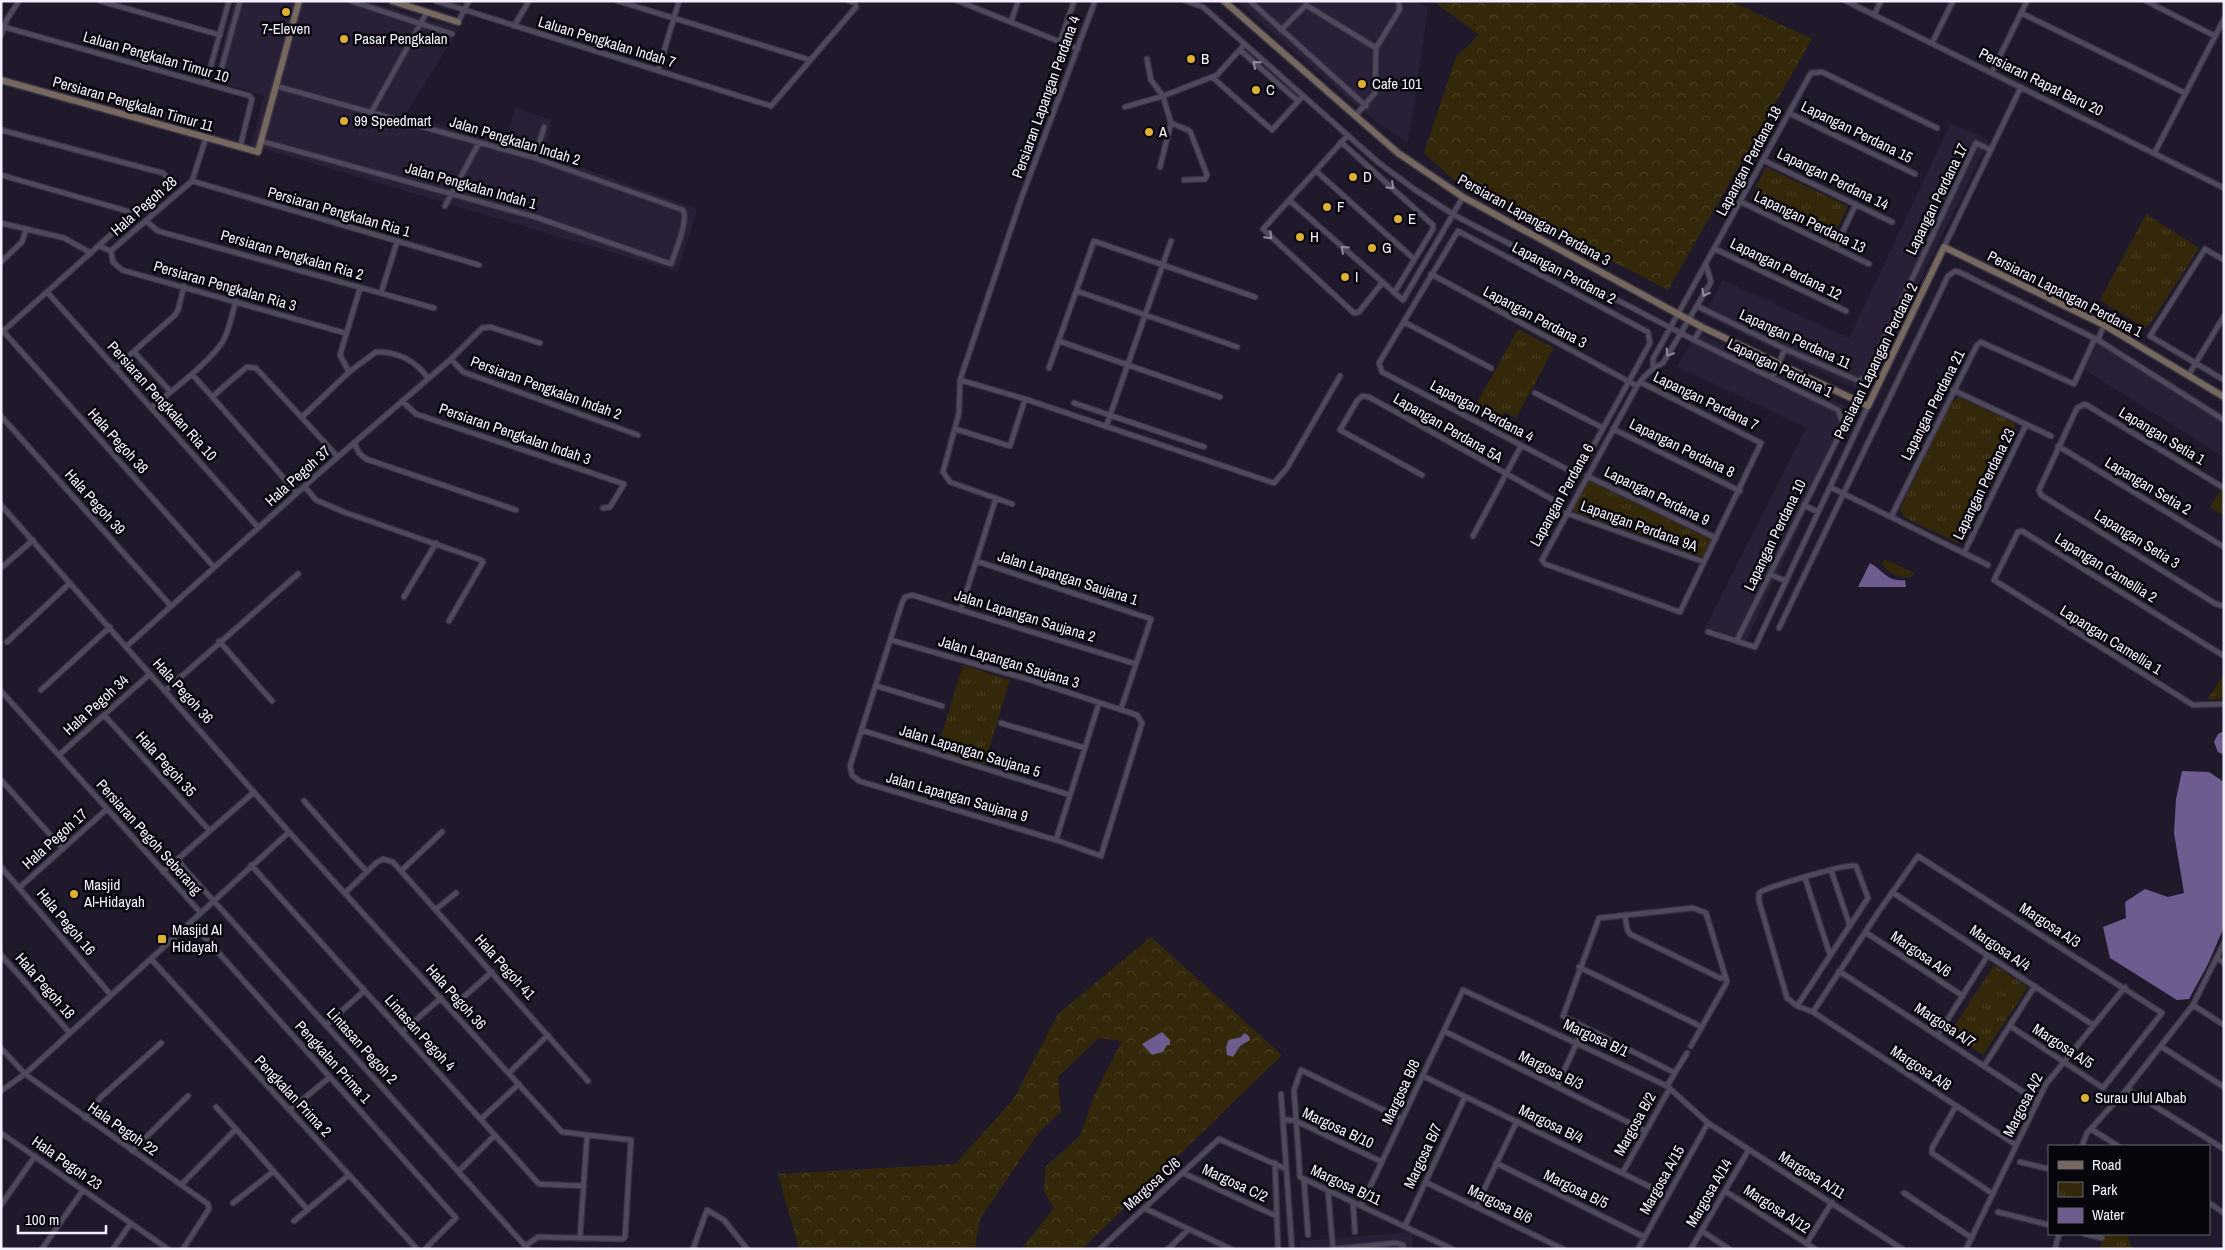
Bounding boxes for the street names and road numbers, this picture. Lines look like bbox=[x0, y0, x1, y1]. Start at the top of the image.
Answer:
street label: Laluan Pengkalan Indah 7 bbox=[536, 11, 679, 73]
street label: Persiaran Lapangan Perdana 4 bbox=[1006, 12, 1085, 181]
street label: Laluan Pengkalan Timur 10 bbox=[81, 26, 232, 87]
street label: Persiaran Rapat Baru 20 bbox=[1975, 42, 2107, 121]
street label: Persiaran Pengkalan Timur 11 bbox=[50, 71, 216, 137]
street label: Lapangan Perdana 15 bbox=[1798, 95, 1917, 168]
street label: Lapangan Perdana 18 bbox=[1711, 102, 1786, 219]
street label: Jalan Pengkalan Indah 2 bbox=[447, 111, 583, 170]
street label: Lapangan Perdana 17 bbox=[1900, 139, 1973, 258]
street label: Lapangan Perdana 14 bbox=[1774, 142, 1893, 215]
street label: Jalan Pengkalan Indah 1 bbox=[403, 157, 539, 214]
street label: Persiaran Lapangan Perdana 3 bbox=[1454, 169, 1615, 270]
street label: Hala Pegoh 28 bbox=[106, 171, 181, 240]
street label: Persiaran Pengkalan Ria 1 bbox=[265, 181, 413, 242]
street label: Lapangan Perdana 13 bbox=[1751, 185, 1870, 258]
street label: Persiaran Pengkalan Ria 2 bbox=[218, 224, 366, 285]
street label: Lapangan Perdana 12 bbox=[1727, 232, 1846, 305]
street label: Lapangan Perdana 2 bbox=[1509, 236, 1620, 309]
street label: Persiaran Lapangan Perdana 1 bbox=[1984, 245, 2147, 342]
street label: Persiaran Pengkalan Ria 3 bbox=[151, 255, 299, 316]
street label: Persiaran Lapangan Perdana 2 bbox=[1828, 279, 1923, 443]
street label: Lapangan Perdana 3 bbox=[1480, 280, 1591, 353]
street label: Lapangan Perdana 11 bbox=[1736, 305, 1854, 373]
street label: Lapangan Perdana 1 bbox=[1724, 335, 1836, 401]
street label: Persiaran Pengkalan Ria 10 bbox=[103, 336, 222, 465]
street label: Lapangan Perdana 21 bbox=[1896, 346, 1970, 464]
street label: Persiaran Pengkalan Indah 2 bbox=[468, 350, 625, 425]
street label: Lapangan Perdana 7 bbox=[1650, 366, 1763, 435]
street label: Lapangan Perdana 4 bbox=[1427, 374, 1538, 447]
street label: Lapangan Perdana 5A bbox=[1390, 388, 1507, 468]
street label: Persiaran Pengkalan Indah 3 bbox=[436, 398, 594, 469]
street label: Lapangan Setia 1 bbox=[2115, 402, 2209, 470]
street label: Hala Pegoh 38 bbox=[83, 403, 154, 478]
street label: Lapangan Perdana 8 bbox=[1626, 413, 1739, 482]
street label: Lapangan Perdana 23 bbox=[1947, 424, 2020, 543]
street label: Lapangan Perdana 6 bbox=[1525, 439, 1599, 550]
street label: Hala Pegoh 37 bbox=[260, 440, 335, 511]
street label: Lapangan Setia 2 bbox=[2101, 452, 2195, 520]
street label: Lapangan Perdana 9 bbox=[1601, 461, 1714, 530]
street label: Hala Pegoh 39 bbox=[60, 464, 131, 539]
street label: Lapangan Perdana 10 bbox=[1738, 475, 1811, 594]
street label: Lapangan Perdana 9A bbox=[1578, 495, 1701, 557]
street label: Lapangan Setia 3 bbox=[2091, 504, 2184, 573]
street label: Lapangan Camellia 2 bbox=[2051, 528, 2162, 608]
street label: Jalan Lapangan Saujana 1 bbox=[995, 545, 1141, 610]
street label: Jalan Lapangan Saujana 2 bbox=[952, 584, 1098, 647]
street label: Lapangan Camellia 1 bbox=[2056, 600, 2167, 680]
street label: Jalan Lapangan Saujana 3 bbox=[936, 630, 1082, 693]
street label: Hala Pegoh 36 bbox=[148, 653, 219, 728]
street label: Hala Pegoh 34 bbox=[58, 669, 133, 740]
street label: Jalan Lapangan Saujana 5 bbox=[897, 719, 1043, 782]
street label: Hala Pegoh 35 bbox=[131, 726, 202, 801]
street label: Jalan Lapangan Saujana 9 bbox=[884, 766, 1031, 827]
street label: Persiaran Pegoh Seberang bbox=[92, 774, 207, 899]
street label: Hala Pegoh 17 bbox=[17, 803, 92, 874]
street label: Hala Pegoh 16 bbox=[32, 884, 101, 960]
street label: Margosa A/3 bbox=[2016, 897, 2085, 952]
street label: Margosa A/4 bbox=[1966, 920, 2035, 976]
street label: Margosa A/6 bbox=[1887, 926, 1956, 982]
street label: Hala Pegoh 41 bbox=[470, 929, 541, 1004]
street label: Hala Pegoh 18 bbox=[11, 948, 80, 1023]
street label: Hala Pegoh 36 bbox=[421, 959, 492, 1034]
street label: Lintasan Pegoh 4 bbox=[380, 990, 461, 1076]
street label: Margosa A/7 bbox=[1911, 997, 1980, 1052]
street label: Lintasan Pegoh 2 bbox=[322, 1003, 403, 1089]
street label: Margosa B/1 bbox=[1560, 1013, 1632, 1062]
street label: Pengkalan Prima 1 bbox=[291, 1016, 376, 1108]
street label: Margosa A/5 bbox=[2029, 1018, 2098, 1073]
street label: Margosa A/8 bbox=[1887, 1040, 1956, 1095]
street label: Margosa B/3 bbox=[1515, 1045, 1587, 1094]
street label: Pengkalan Prima 2 bbox=[250, 1050, 337, 1141]
street label: Margosa B/8 bbox=[1376, 1056, 1425, 1128]
street label: Margosa A/2 bbox=[1998, 1069, 2048, 1140]
street label: Margosa B/2 bbox=[1608, 1088, 1661, 1159]
street label: Hala Pegoh 22 bbox=[84, 1097, 163, 1161]
street label: Margosa B/4 bbox=[1515, 1099, 1587, 1148]
street label: Margosa B/10 bbox=[1299, 1102, 1377, 1153]
street label: Margosa B/7 bbox=[1398, 1120, 1447, 1192]
street label: Hala Pegoh 23 bbox=[28, 1131, 107, 1195]
street label: Margosa A/15 bbox=[1634, 1141, 1689, 1218]
street label: Margosa A/11 bbox=[1775, 1146, 1850, 1203]
street label: Margosa C/6 bbox=[1118, 1152, 1185, 1215]
street label: Margosa A/14 bbox=[1680, 1154, 1737, 1231]
street label: Margosa C/2 bbox=[1199, 1158, 1272, 1207]
street label: Margosa B/11 bbox=[1307, 1159, 1385, 1210]
street label: Margosa B/5 bbox=[1540, 1164, 1612, 1213]
street label: Margosa B/6 bbox=[1464, 1179, 1536, 1228]
street label: Margosa A/12 bbox=[1740, 1179, 1815, 1238]

